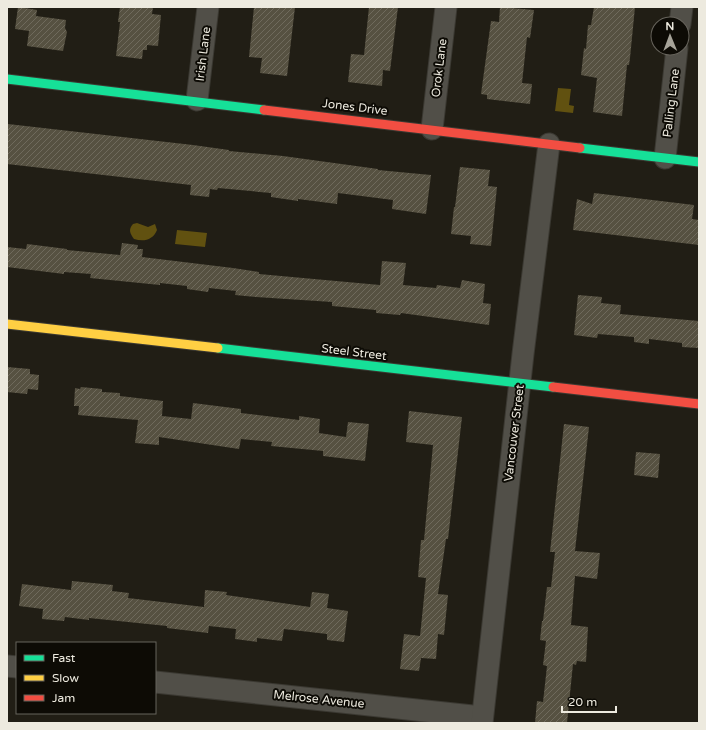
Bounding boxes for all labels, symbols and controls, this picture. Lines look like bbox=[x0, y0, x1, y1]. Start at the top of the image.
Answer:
north arrow bbox=[650, 16, 690, 56]
text: N bbox=[665, 20, 674, 33]
street label: Irish Lane bbox=[193, 26, 213, 82]
street label: Orok Lane bbox=[428, 38, 450, 98]
street label: Palling Lane bbox=[660, 68, 682, 138]
street label: Jones Drive bbox=[322, 96, 389, 118]
street label: Steel Street bbox=[321, 341, 388, 363]
street label: Vancouver Street bbox=[501, 383, 527, 482]
legend bbox=[16, 642, 156, 714]
text: Fast bbox=[52, 651, 76, 665]
text: Slow bbox=[52, 671, 79, 685]
street label: Melrose Avenue bbox=[273, 687, 365, 711]
scale bar bbox=[562, 688, 616, 714]
text: Jam bbox=[52, 691, 75, 705]
text: 20 m bbox=[568, 695, 597, 709]

